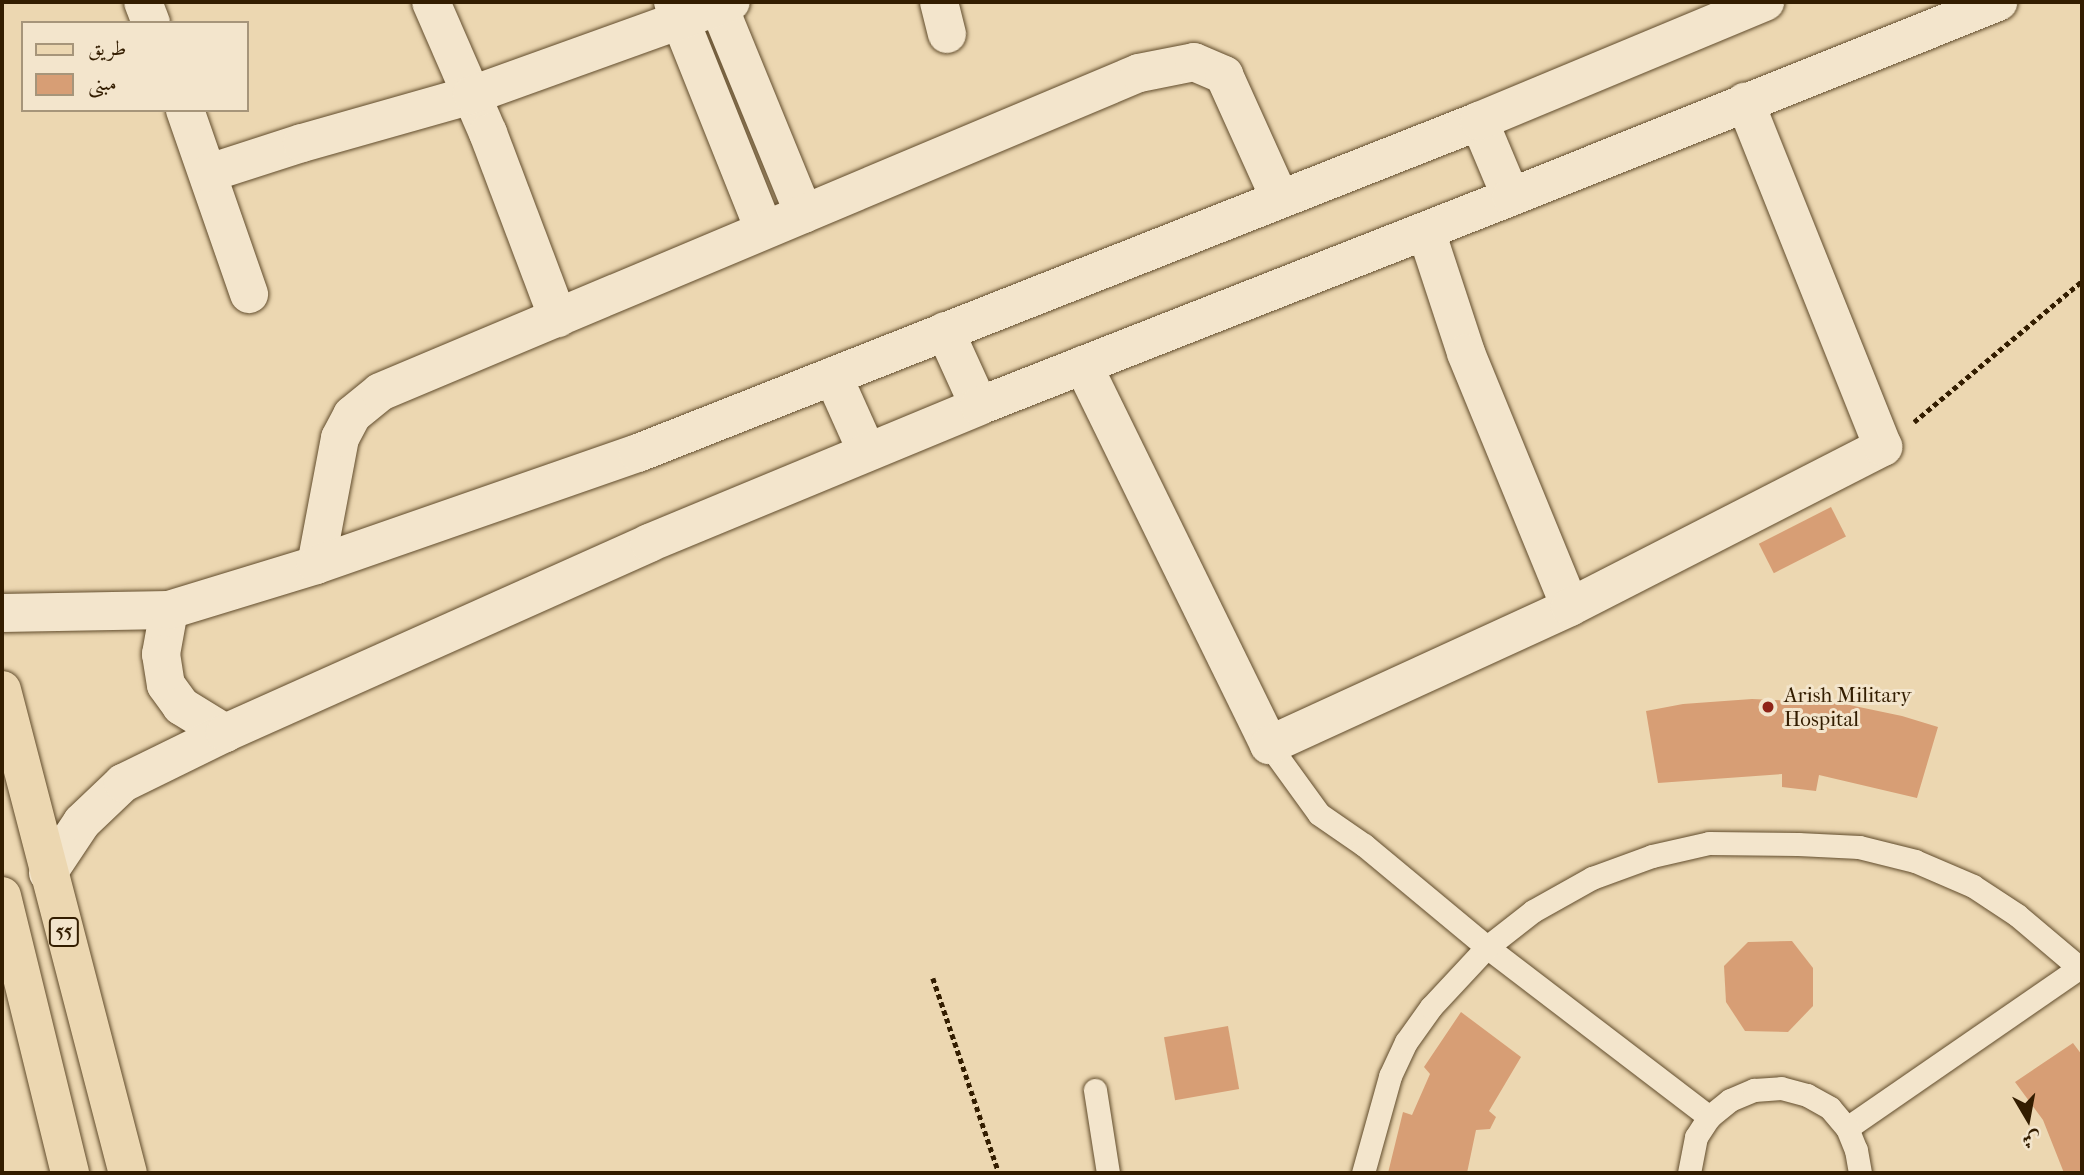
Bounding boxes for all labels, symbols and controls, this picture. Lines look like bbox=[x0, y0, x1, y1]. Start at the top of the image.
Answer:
legend bbox=[21, 21, 248, 112]
text: طريق bbox=[88, 36, 126, 60]
text: مبنى bbox=[88, 71, 117, 95]
place label: Arish Military Hospital bbox=[1784, 682, 1911, 732]
marker: Arish Military Hospital bbox=[1758, 697, 1778, 717]
road number: 55 bbox=[48, 916, 80, 948]
north arrow bbox=[1993, 1084, 2063, 1154]
text: ش bbox=[2020, 1127, 2043, 1152]

